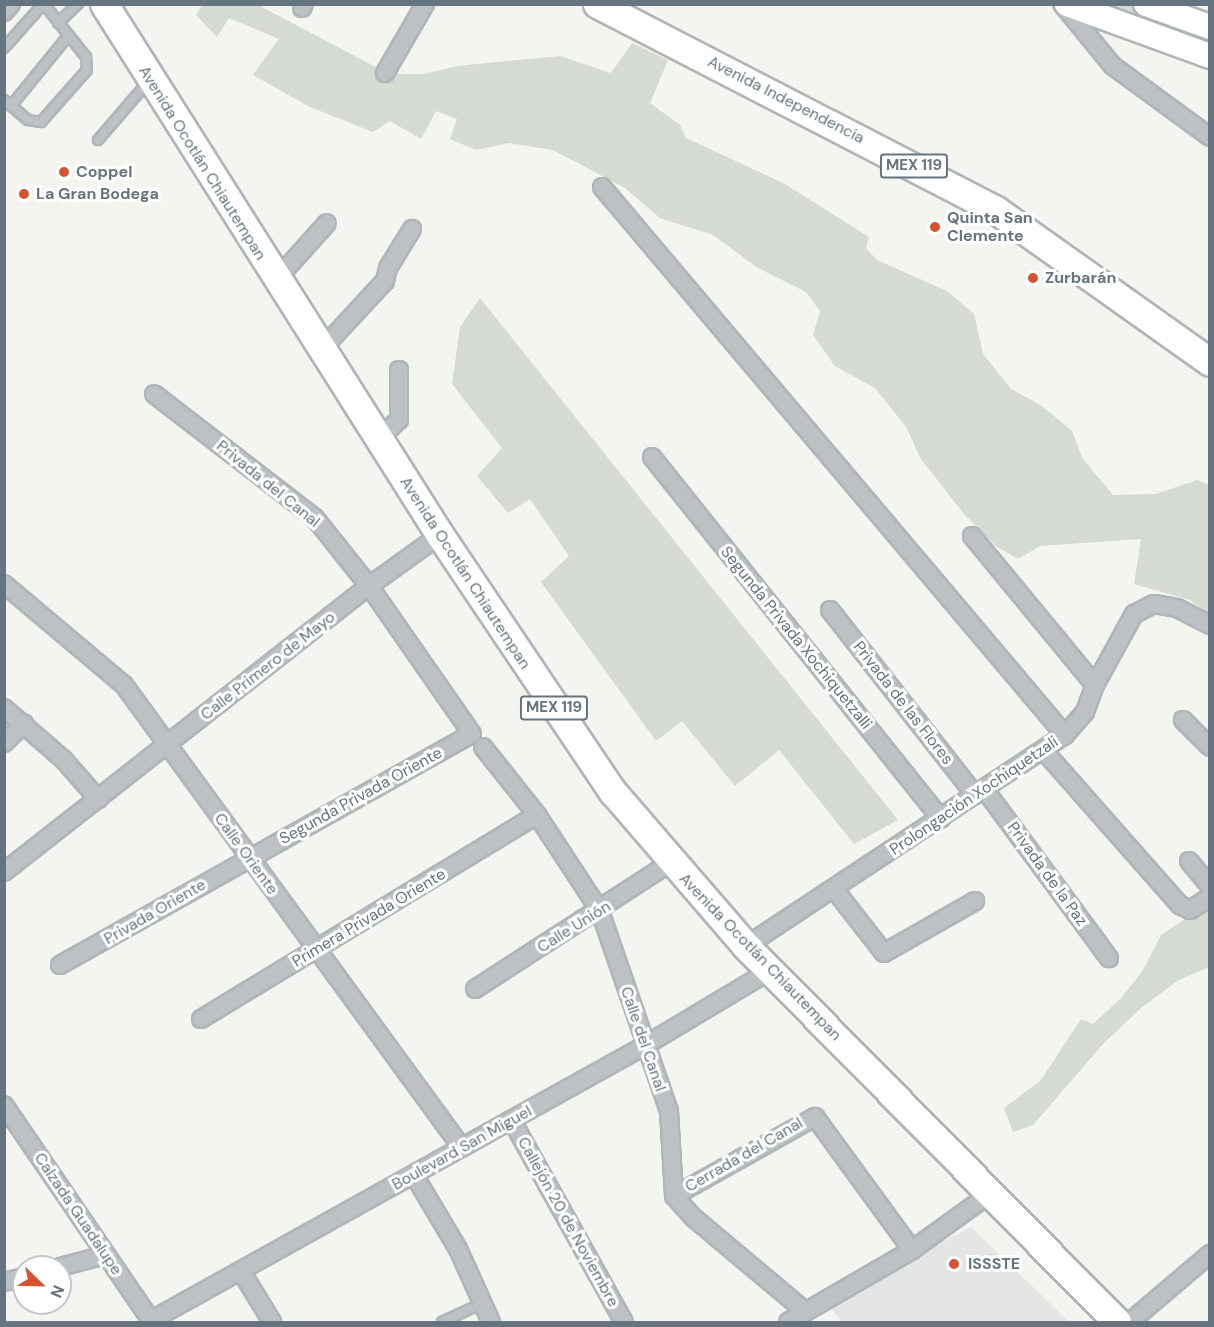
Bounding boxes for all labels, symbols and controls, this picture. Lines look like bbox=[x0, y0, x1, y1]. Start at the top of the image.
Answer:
street label: Avenida Independencia bbox=[704, 52, 868, 148]
street label: Avenida Ocotlán Chiautempan bbox=[134, 62, 270, 264]
road number: MEX 119 bbox=[880, 154, 948, 178]
place label: Coppel bbox=[76, 162, 132, 182]
marker: Coppel bbox=[57, 165, 71, 179]
place label: La Gran Bodega bbox=[36, 184, 159, 204]
marker: La Gran Bodega bbox=[17, 187, 31, 201]
place label: Quinta San Clemente bbox=[947, 208, 1033, 246]
marker: Quinta San Clemente bbox=[928, 220, 942, 234]
place label: Zurbarán bbox=[1045, 268, 1116, 288]
marker: Zurbarán bbox=[1026, 271, 1040, 285]
street label: Privada del Canal bbox=[212, 436, 324, 532]
street label: Avenida Ocotlán Chiautempan bbox=[396, 473, 534, 673]
street label: Segunda Privada Xochiquetzalli bbox=[716, 543, 876, 733]
street label: Calle Primero de Mayo bbox=[197, 608, 339, 724]
street label: Privada de las Flores bbox=[849, 638, 957, 768]
road number: MEX 119 bbox=[520, 696, 588, 720]
street label: Prolongación Xochiquetzali bbox=[886, 732, 1062, 860]
street label: Segunda Privada Oriente bbox=[276, 743, 446, 849]
street label: Calle Oriente bbox=[210, 809, 282, 899]
street label: Privada de la Paz bbox=[1003, 818, 1091, 930]
street label: Primera Privada Oriente bbox=[289, 865, 449, 971]
street label: Avenida Ocotlán Chiautempan bbox=[675, 869, 845, 1045]
street label: Privada Oriente bbox=[101, 875, 209, 949]
street label: Calle Unión bbox=[534, 897, 614, 957]
street label: Calle del Canal bbox=[616, 984, 670, 1094]
street label: Boulevard San Miguel bbox=[389, 1102, 535, 1194]
street label: Cerrada del Canal bbox=[682, 1114, 806, 1196]
street label: Callejón 20 de Noviembre bbox=[513, 1134, 623, 1310]
street label: Calzada Guadalupe bbox=[30, 1149, 126, 1279]
place label: ISSSTE bbox=[968, 1254, 1020, 1274]
north arrow bbox=[12, 1255, 72, 1315]
marker: ISSSTE bbox=[945, 1255, 963, 1273]
text: N bbox=[45, 1282, 69, 1301]

